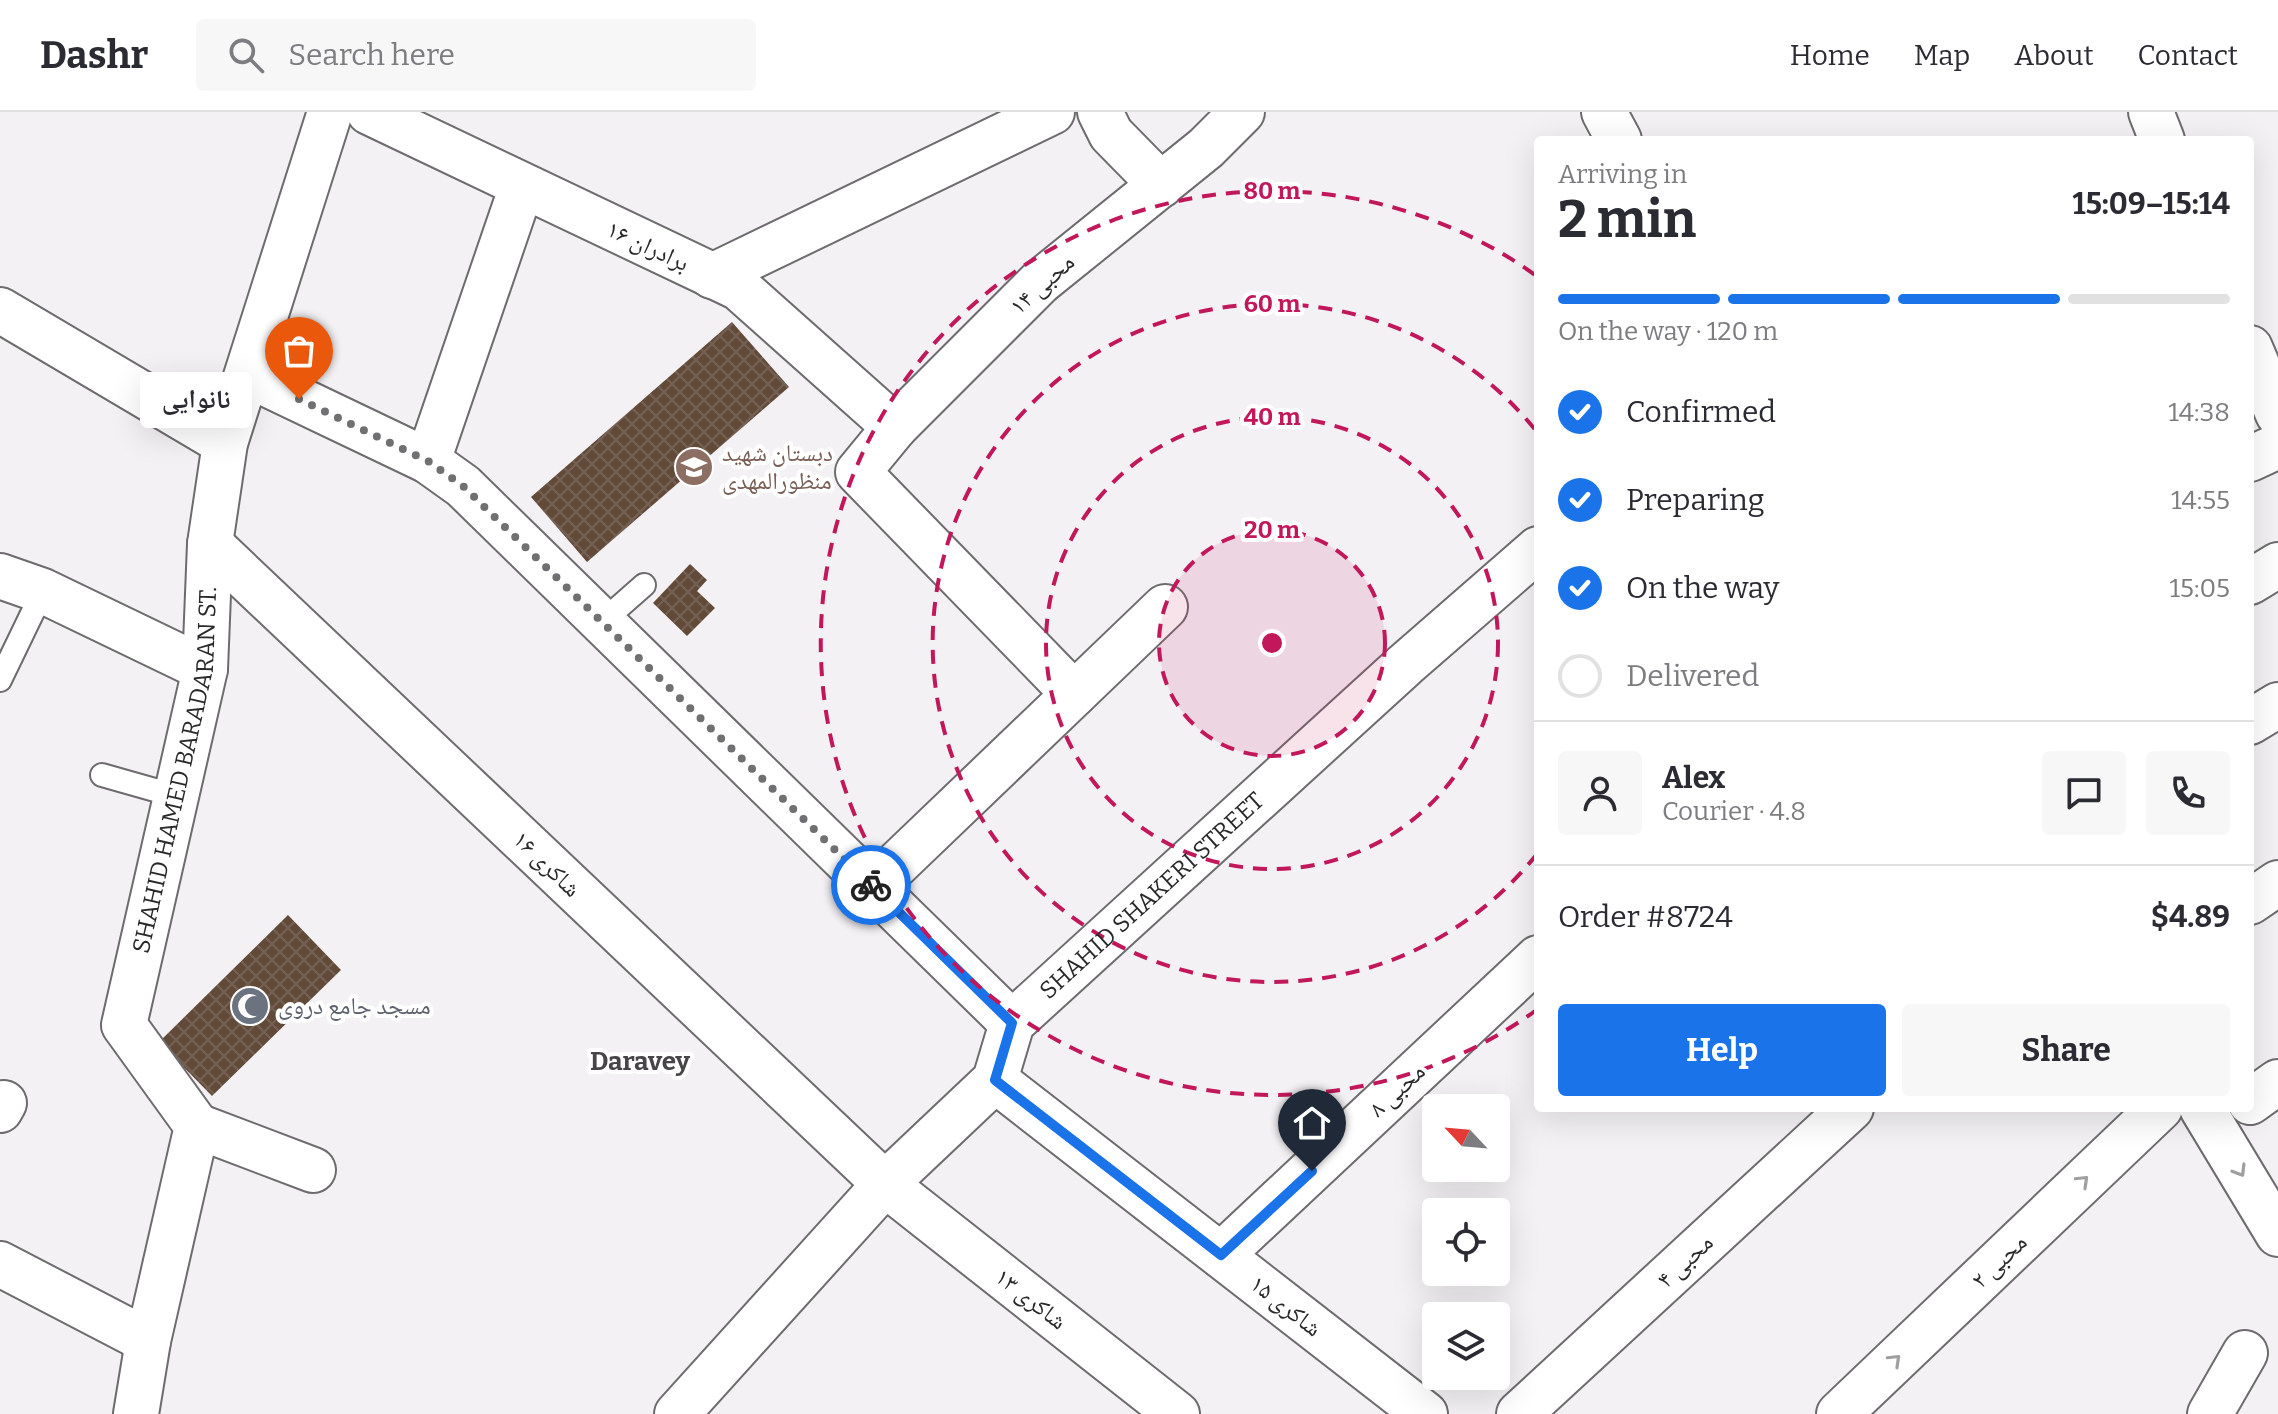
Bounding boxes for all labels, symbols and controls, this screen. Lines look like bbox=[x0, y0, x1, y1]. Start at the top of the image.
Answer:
search box bbox=[196, 19, 756, 91]
text: Dashr bbox=[40, 32, 148, 78]
icon: search bbox=[224, 33, 268, 77]
text: Search here bbox=[288, 37, 455, 73]
text: Home bbox=[1790, 39, 1870, 72]
text: Map bbox=[1914, 39, 1970, 72]
text: About bbox=[2014, 39, 2094, 72]
text: Contact bbox=[2138, 39, 2238, 72]
text: Arriving in bbox=[1558, 159, 1687, 190]
text: 80 m bbox=[1244, 177, 1301, 205]
text: 15:09–15:14 bbox=[2072, 186, 2230, 222]
text: 2 min bbox=[1558, 188, 1696, 251]
street label: برادران ۱۶ bbox=[602, 215, 694, 277]
street label: محبی ۱۴ bbox=[1004, 248, 1080, 320]
text: 60 m bbox=[1244, 290, 1300, 318]
text: On the way · 120 m bbox=[1558, 316, 1778, 347]
pin bbox=[265, 317, 333, 399]
icon: bag bbox=[277, 329, 321, 373]
callout: نانوایی bbox=[139, 371, 251, 427]
text: نانوایی bbox=[162, 384, 230, 415]
icon: check bbox=[1558, 390, 1602, 434]
text: Confirmed bbox=[1626, 394, 1776, 430]
text: 14:38 bbox=[2168, 397, 2230, 428]
text: 40 m bbox=[1243, 403, 1301, 431]
place label: دبستان شهید منظورالمهدی bbox=[722, 439, 833, 495]
school or university icon: دبستان شهید منظورالمهدی bbox=[673, 446, 715, 488]
icon: check bbox=[1558, 478, 1602, 522]
text: Preparing bbox=[1626, 482, 1764, 518]
text: 14:55 bbox=[2171, 485, 2230, 516]
text: 20 m bbox=[1244, 516, 1300, 544]
icon: check bbox=[1558, 566, 1602, 610]
text: On the way bbox=[1626, 570, 1779, 606]
text: 15:05 bbox=[2170, 573, 2230, 604]
street label: SHAHID HAMED BARADARAN ST. bbox=[127, 586, 222, 956]
centre of rings bbox=[1258, 629, 1286, 657]
text: Delivered bbox=[1626, 658, 1759, 694]
button: person bbox=[1558, 751, 1642, 835]
button: chat bbox=[2042, 751, 2126, 835]
button: phone bbox=[2146, 751, 2230, 835]
text: Alex bbox=[1662, 760, 1725, 796]
street label: SHAHID SHAKERI STREET bbox=[1034, 787, 1269, 1005]
text: Courier · 4.8 bbox=[1662, 796, 1806, 827]
street label: شاکری ۱۶ bbox=[508, 825, 586, 903]
courier bbox=[831, 845, 911, 925]
icon: bike bbox=[849, 863, 893, 907]
text: Order #8724 bbox=[1558, 899, 1733, 935]
text: $4.89 bbox=[2151, 899, 2230, 935]
mosque icon: مسجد جامع دروی bbox=[229, 985, 271, 1027]
place label: مسجد جامع دروی bbox=[278, 992, 431, 1021]
button: Help bbox=[1558, 1004, 1886, 1096]
button: Share bbox=[1902, 1004, 2230, 1096]
district label: Daravey bbox=[590, 1046, 691, 1077]
street label: محبی ۸ bbox=[1363, 1057, 1431, 1123]
pin bbox=[1278, 1089, 1346, 1171]
north arrow bbox=[1422, 1094, 1510, 1182]
map controls bbox=[1422, 1094, 1510, 1390]
icon: home bbox=[1290, 1101, 1334, 1145]
one-way arrow bbox=[2230, 1162, 2246, 1177]
one-way arrow bbox=[2074, 1176, 2088, 1190]
button: locate bbox=[1422, 1198, 1510, 1286]
street label: محبی ۴ bbox=[1651, 1228, 1719, 1294]
street label: محبی ۲ bbox=[1966, 1228, 2032, 1294]
street label: شاکری ۱۳ bbox=[990, 1263, 1072, 1335]
street label: شاکری ۱۵ bbox=[1245, 1270, 1327, 1342]
button: layers bbox=[1422, 1302, 1510, 1390]
one-way arrow bbox=[1886, 1355, 1900, 1370]

